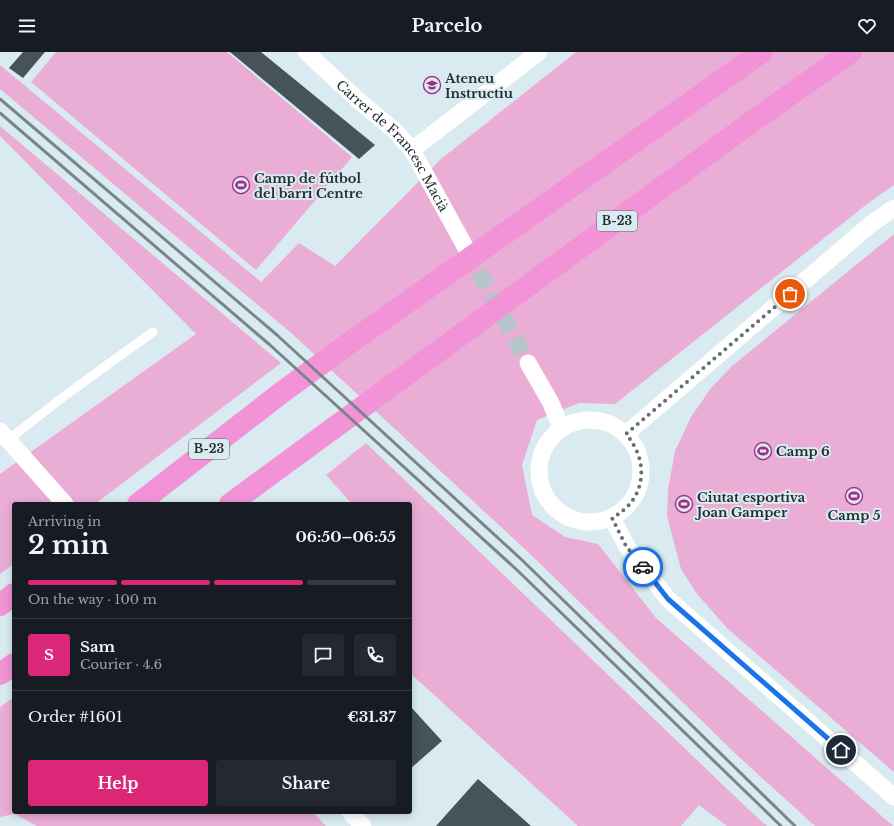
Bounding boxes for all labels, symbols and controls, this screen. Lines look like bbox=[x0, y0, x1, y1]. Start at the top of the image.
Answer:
icon: menu bbox=[16, 15, 38, 37]
text: Parcelo bbox=[412, 15, 482, 37]
icon: heart bbox=[856, 15, 878, 37]
place label: Ateneu Instructiu bbox=[444, 70, 514, 102]
school or university icon: Ateneu Instructiu bbox=[422, 75, 442, 95]
street label: Carrer de Francesc Macià bbox=[333, 76, 453, 215]
place label: Camp de fútbol del barri Centre bbox=[254, 170, 363, 202]
sports icon: Camp de fútbol del barri Centre bbox=[231, 175, 251, 195]
road number: B-23 bbox=[597, 211, 637, 231]
pin bbox=[773, 277, 807, 311]
icon: bag bbox=[779, 283, 801, 305]
road number: B-23 bbox=[189, 439, 229, 459]
sports icon: Camp 6 bbox=[753, 441, 773, 461]
place label: Camp 6 bbox=[776, 443, 830, 460]
sports icon: Camp 5 bbox=[844, 486, 864, 506]
place label: Ciutat esportiva Joan Gamper bbox=[694, 489, 806, 521]
sports icon: Ciutat esportiva Joan Gamper bbox=[674, 494, 694, 514]
place label: Camp 5 bbox=[828, 507, 881, 524]
text: Arriving in bbox=[28, 513, 101, 530]
text: 06:50–06:55 bbox=[296, 527, 396, 546]
text: 2 min bbox=[28, 529, 109, 561]
courier bbox=[623, 547, 663, 587]
icon: car bbox=[632, 556, 654, 578]
text: On the way · 100 m bbox=[28, 591, 157, 608]
button: chat bbox=[302, 634, 344, 676]
button: phone bbox=[354, 634, 396, 676]
text: Sam bbox=[80, 637, 115, 656]
text: S bbox=[44, 645, 54, 664]
text: Courier · 4.6 bbox=[80, 656, 162, 673]
text: Order #1601 bbox=[28, 707, 123, 726]
text: €31.37 bbox=[347, 707, 396, 726]
pin bbox=[824, 733, 858, 767]
icon: home bbox=[830, 739, 852, 761]
button: Help bbox=[28, 760, 208, 806]
button: Share bbox=[216, 760, 396, 806]

